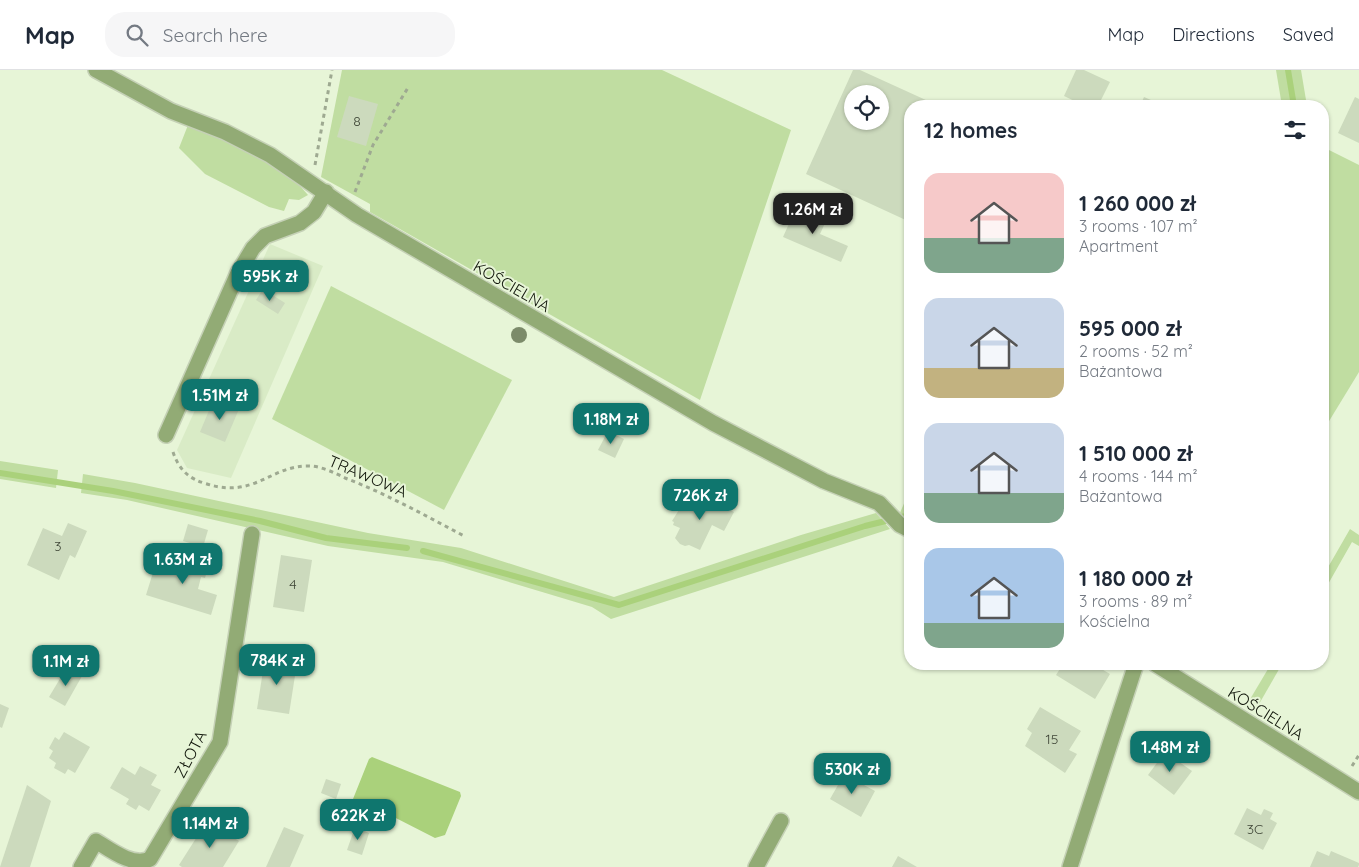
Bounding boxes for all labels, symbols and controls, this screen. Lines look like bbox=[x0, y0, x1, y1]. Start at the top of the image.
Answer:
search box bbox=[105, 12, 455, 57]
text: Map bbox=[25, 20, 75, 50]
icon: search bbox=[123, 21, 151, 49]
text: Search here bbox=[163, 23, 268, 47]
text: Map bbox=[1107, 23, 1144, 46]
text: Directions bbox=[1172, 23, 1255, 46]
text: Saved bbox=[1283, 23, 1334, 46]
map controls bbox=[844, 85, 889, 130]
button: locate bbox=[844, 85, 889, 130]
house number: 8 bbox=[353, 112, 361, 130]
icon: filters bbox=[1281, 116, 1309, 144]
text: 12 homes bbox=[924, 117, 1017, 143]
text: 1 260 000 zł bbox=[1079, 190, 1196, 216]
pin: 1.26M zł bbox=[761, 192, 865, 235]
icon: home bbox=[964, 193, 1024, 253]
text: 1.26M zł bbox=[784, 199, 842, 219]
text: 3 rooms · 107 m² bbox=[1079, 216, 1198, 236]
text: Apartment bbox=[1079, 236, 1159, 256]
street label: KOŚCIELNA bbox=[470, 256, 554, 316]
pin: 595K zł bbox=[224, 260, 316, 302]
text: 595K zł bbox=[243, 266, 297, 286]
text: 595 000 zł bbox=[1079, 315, 1181, 341]
icon: home bbox=[964, 318, 1024, 378]
text: 2 rooms · 52 m² bbox=[1079, 341, 1193, 361]
text: Bażantowa bbox=[1079, 361, 1163, 381]
pin: 1.51M zł bbox=[168, 378, 272, 421]
text: 1.51M zł bbox=[192, 385, 248, 405]
pin: 1.18M zł bbox=[559, 402, 663, 445]
text: 1.18M zł bbox=[584, 409, 638, 429]
text: 1 510 000 zł bbox=[1079, 440, 1192, 466]
icon: home bbox=[964, 443, 1024, 503]
street label: TRAWOWA bbox=[326, 451, 410, 501]
text: 4 rooms · 144 m² bbox=[1079, 466, 1197, 486]
pin: 726K zł bbox=[654, 478, 746, 521]
text: 726K zł bbox=[673, 485, 727, 505]
text: Bażantowa bbox=[1079, 486, 1163, 506]
house number: 3 bbox=[54, 537, 62, 555]
pin: 1.63M zł bbox=[131, 542, 235, 585]
text: 1.63M zł bbox=[154, 549, 212, 569]
text: 1 180 000 zł bbox=[1079, 565, 1192, 591]
icon: home bbox=[964, 568, 1024, 628]
house number: 4 bbox=[289, 575, 297, 593]
text: 3 rooms · 89 m² bbox=[1079, 591, 1192, 611]
text: Kościelna bbox=[1079, 611, 1150, 631]
pin: 1.1M zł bbox=[20, 644, 112, 687]
pin: 784K zł bbox=[231, 644, 323, 686]
text: 784K zł bbox=[250, 650, 304, 670]
text: 1.1M zł bbox=[43, 651, 89, 671]
street label: KOŚCIELNA bbox=[1224, 682, 1308, 744]
street label: ZŁOTA bbox=[169, 727, 211, 781]
house number: 15 bbox=[1046, 730, 1058, 748]
pin: 1.48M zł bbox=[1118, 730, 1222, 773]
text: 1.48M zł bbox=[1141, 737, 1199, 757]
pin: 530K zł bbox=[806, 752, 898, 795]
text: 530K zł bbox=[825, 759, 879, 779]
pin: 622K zł bbox=[312, 798, 404, 841]
text: 622K zł bbox=[331, 805, 385, 825]
pin: 1.14M zł bbox=[158, 806, 262, 849]
text: 1.14M zł bbox=[183, 813, 237, 833]
house number: 3C bbox=[1247, 820, 1263, 838]

